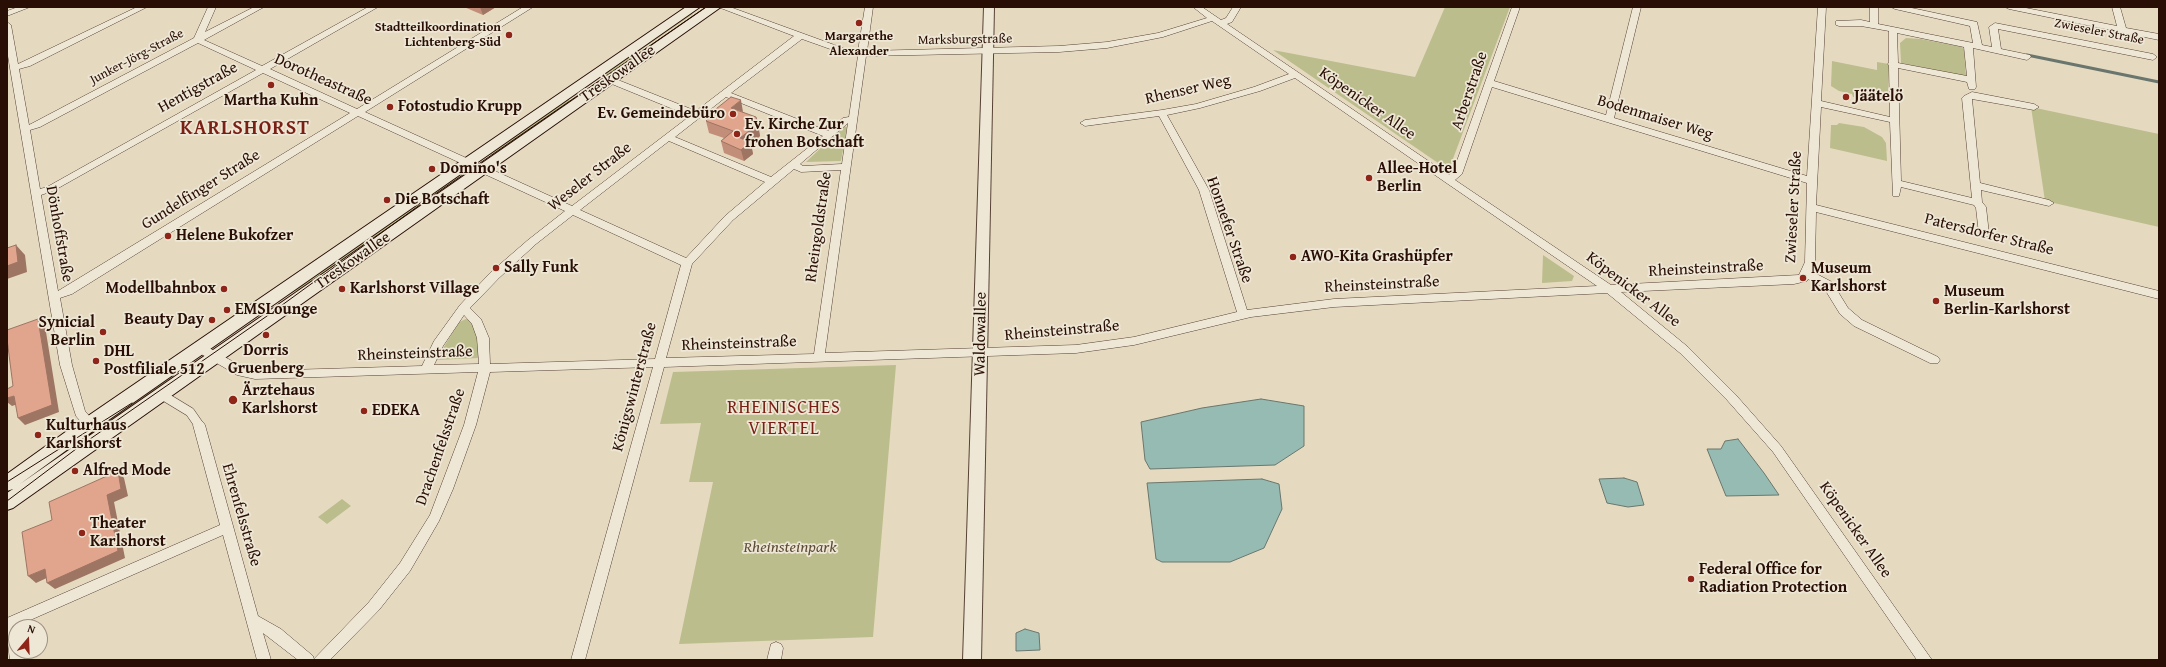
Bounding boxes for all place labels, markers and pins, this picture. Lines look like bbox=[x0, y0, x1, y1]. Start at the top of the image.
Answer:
marker: Margarethe Alexander bbox=[854, 18, 864, 28]
place label: Stadtteilkoordination Lichtenberg-Süd bbox=[375, 20, 501, 51]
place label: Margarethe Alexander bbox=[825, 29, 893, 60]
marker: Stadtteilkoordination Lichtenberg-Süd bbox=[504, 30, 514, 40]
marker: Martha Kuhn bbox=[266, 80, 276, 90]
place label: Jäätelö bbox=[1854, 87, 1903, 107]
place label: Martha Kuhn bbox=[224, 91, 318, 111]
marker: Jäätelö bbox=[1841, 92, 1851, 102]
place label: Fotostudio Krupp bbox=[398, 97, 522, 117]
marker: Fotostudio Krupp bbox=[385, 102, 395, 112]
place label: Ev. Gemeindebüro bbox=[598, 104, 725, 124]
marker: Ev. Gemeindebüro bbox=[728, 109, 738, 119]
place label: Ev. Kirche Zur frohen Botschaft bbox=[745, 115, 864, 153]
marker: Ev. Kirche Zur frohen Botschaft bbox=[732, 129, 742, 139]
place label: Domino's bbox=[440, 159, 507, 179]
place label: Allee-Hotel Berlin bbox=[1377, 159, 1457, 197]
marker: Domino's bbox=[427, 164, 437, 174]
marker: Allee-Hotel Berlin bbox=[1364, 173, 1374, 183]
place label: Die Botschaft bbox=[395, 190, 490, 210]
marker: Die Botschaft bbox=[382, 195, 392, 205]
place label: Helene Bukofzer bbox=[176, 226, 293, 246]
marker: Helene Bukofzer bbox=[163, 231, 173, 241]
place label: AWO-Kita Grashüpfer bbox=[1301, 247, 1453, 267]
marker: AWO-Kita Grashüpfer bbox=[1288, 252, 1298, 262]
place label: Sally Funk bbox=[504, 258, 578, 278]
place label: Museum Karlshorst bbox=[1811, 259, 1887, 297]
marker: Sally Funk bbox=[491, 263, 501, 273]
marker: Museum Karlshorst bbox=[1798, 273, 1808, 283]
place label: Modellbahnbox bbox=[106, 279, 216, 299]
place label: Karlshorst Village bbox=[350, 279, 479, 299]
place label: Museum Berlin-Karlshorst bbox=[1944, 282, 2070, 320]
marker: Modellbahnbox bbox=[219, 284, 229, 294]
marker: Karlshorst Village bbox=[337, 284, 347, 294]
marker: Museum Berlin-Karlshorst bbox=[1931, 296, 1941, 306]
place label: EMSLounge bbox=[235, 300, 317, 320]
marker: EMSLounge bbox=[222, 305, 232, 315]
place label: Beauty Day bbox=[124, 310, 204, 330]
place label: Synicial Berlin bbox=[38, 313, 95, 351]
marker: Beauty Day bbox=[207, 315, 217, 325]
marker: Synicial Berlin bbox=[98, 327, 108, 337]
marker: Dorris Gruenberg bbox=[261, 330, 271, 340]
place label: Dorris Gruenberg bbox=[228, 341, 304, 379]
place label: DHL Postfiliale 512 bbox=[104, 342, 205, 380]
marker: DHL Postfiliale 512 bbox=[91, 356, 101, 366]
place label: Ärztehaus Karlshorst bbox=[242, 381, 318, 419]
marker: Ärztehaus Karlshorst bbox=[227, 394, 239, 406]
place label: EDEKA bbox=[372, 401, 420, 421]
marker: EDEKA bbox=[359, 406, 369, 416]
place label: Kulturhaus Karlshorst bbox=[46, 416, 127, 454]
marker: Kulturhaus Karlshorst bbox=[33, 430, 43, 440]
place label: Alfred Mode bbox=[83, 461, 171, 481]
marker: Alfred Mode bbox=[70, 466, 80, 476]
place label: Theater Karlshorst bbox=[90, 514, 166, 552]
marker: Theater Karlshorst bbox=[77, 528, 87, 538]
place label: Federal Office for Radiation Protection bbox=[1699, 560, 1847, 598]
marker: Federal Office for Radiation Protection bbox=[1686, 574, 1696, 584]

